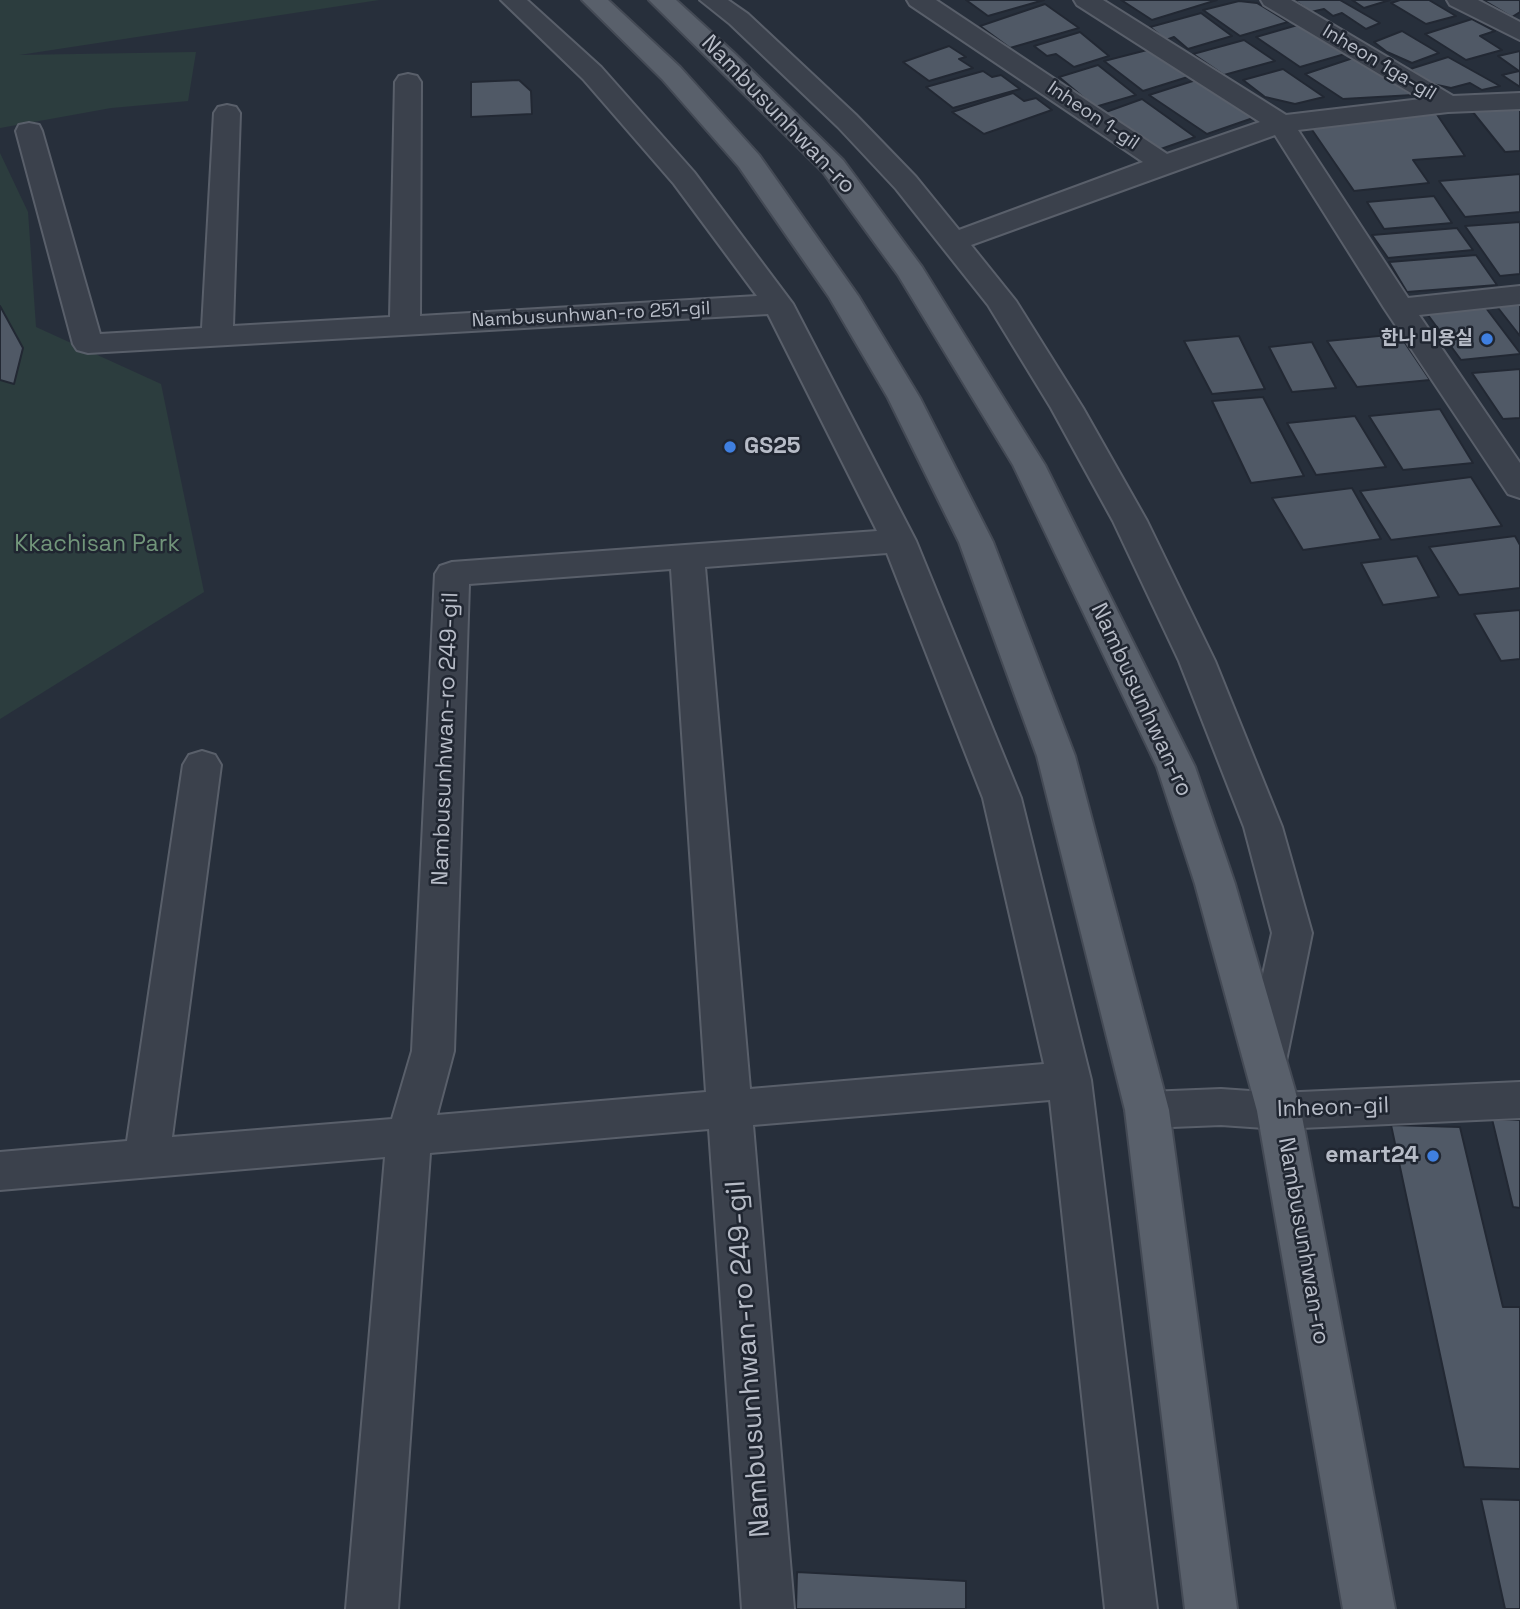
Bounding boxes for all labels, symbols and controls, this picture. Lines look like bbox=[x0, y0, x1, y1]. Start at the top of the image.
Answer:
street label: Inheon 1ga-gil bbox=[1318, 20, 1440, 106]
street label: Nambusunhwan-ro bbox=[695, 30, 861, 200]
street label: Inheon 1-gil bbox=[1043, 77, 1143, 155]
street label: Nambusunhwan-ro 251-gil bbox=[471, 297, 711, 333]
place label: 한나 미용실 bbox=[1381, 328, 1473, 350]
marker: 한나 미용실 bbox=[1479, 331, 1495, 347]
place label: GS25 bbox=[744, 433, 801, 461]
marker: GS25 bbox=[722, 439, 738, 455]
park label: Kkachisan Park bbox=[14, 531, 180, 559]
street label: Nambusunhwan-ro 249-gil bbox=[427, 592, 465, 886]
street label: Nambusunhwan-ro bbox=[1084, 599, 1198, 801]
street label: Inheon-gil bbox=[1276, 1092, 1390, 1124]
street label: Nambusunhwan-ro bbox=[1271, 1135, 1335, 1347]
place label: emart24 bbox=[1325, 1142, 1419, 1170]
marker: emart24 bbox=[1425, 1148, 1441, 1164]
street label: Nambusunhwan-ro 249-gil bbox=[720, 1179, 778, 1539]

